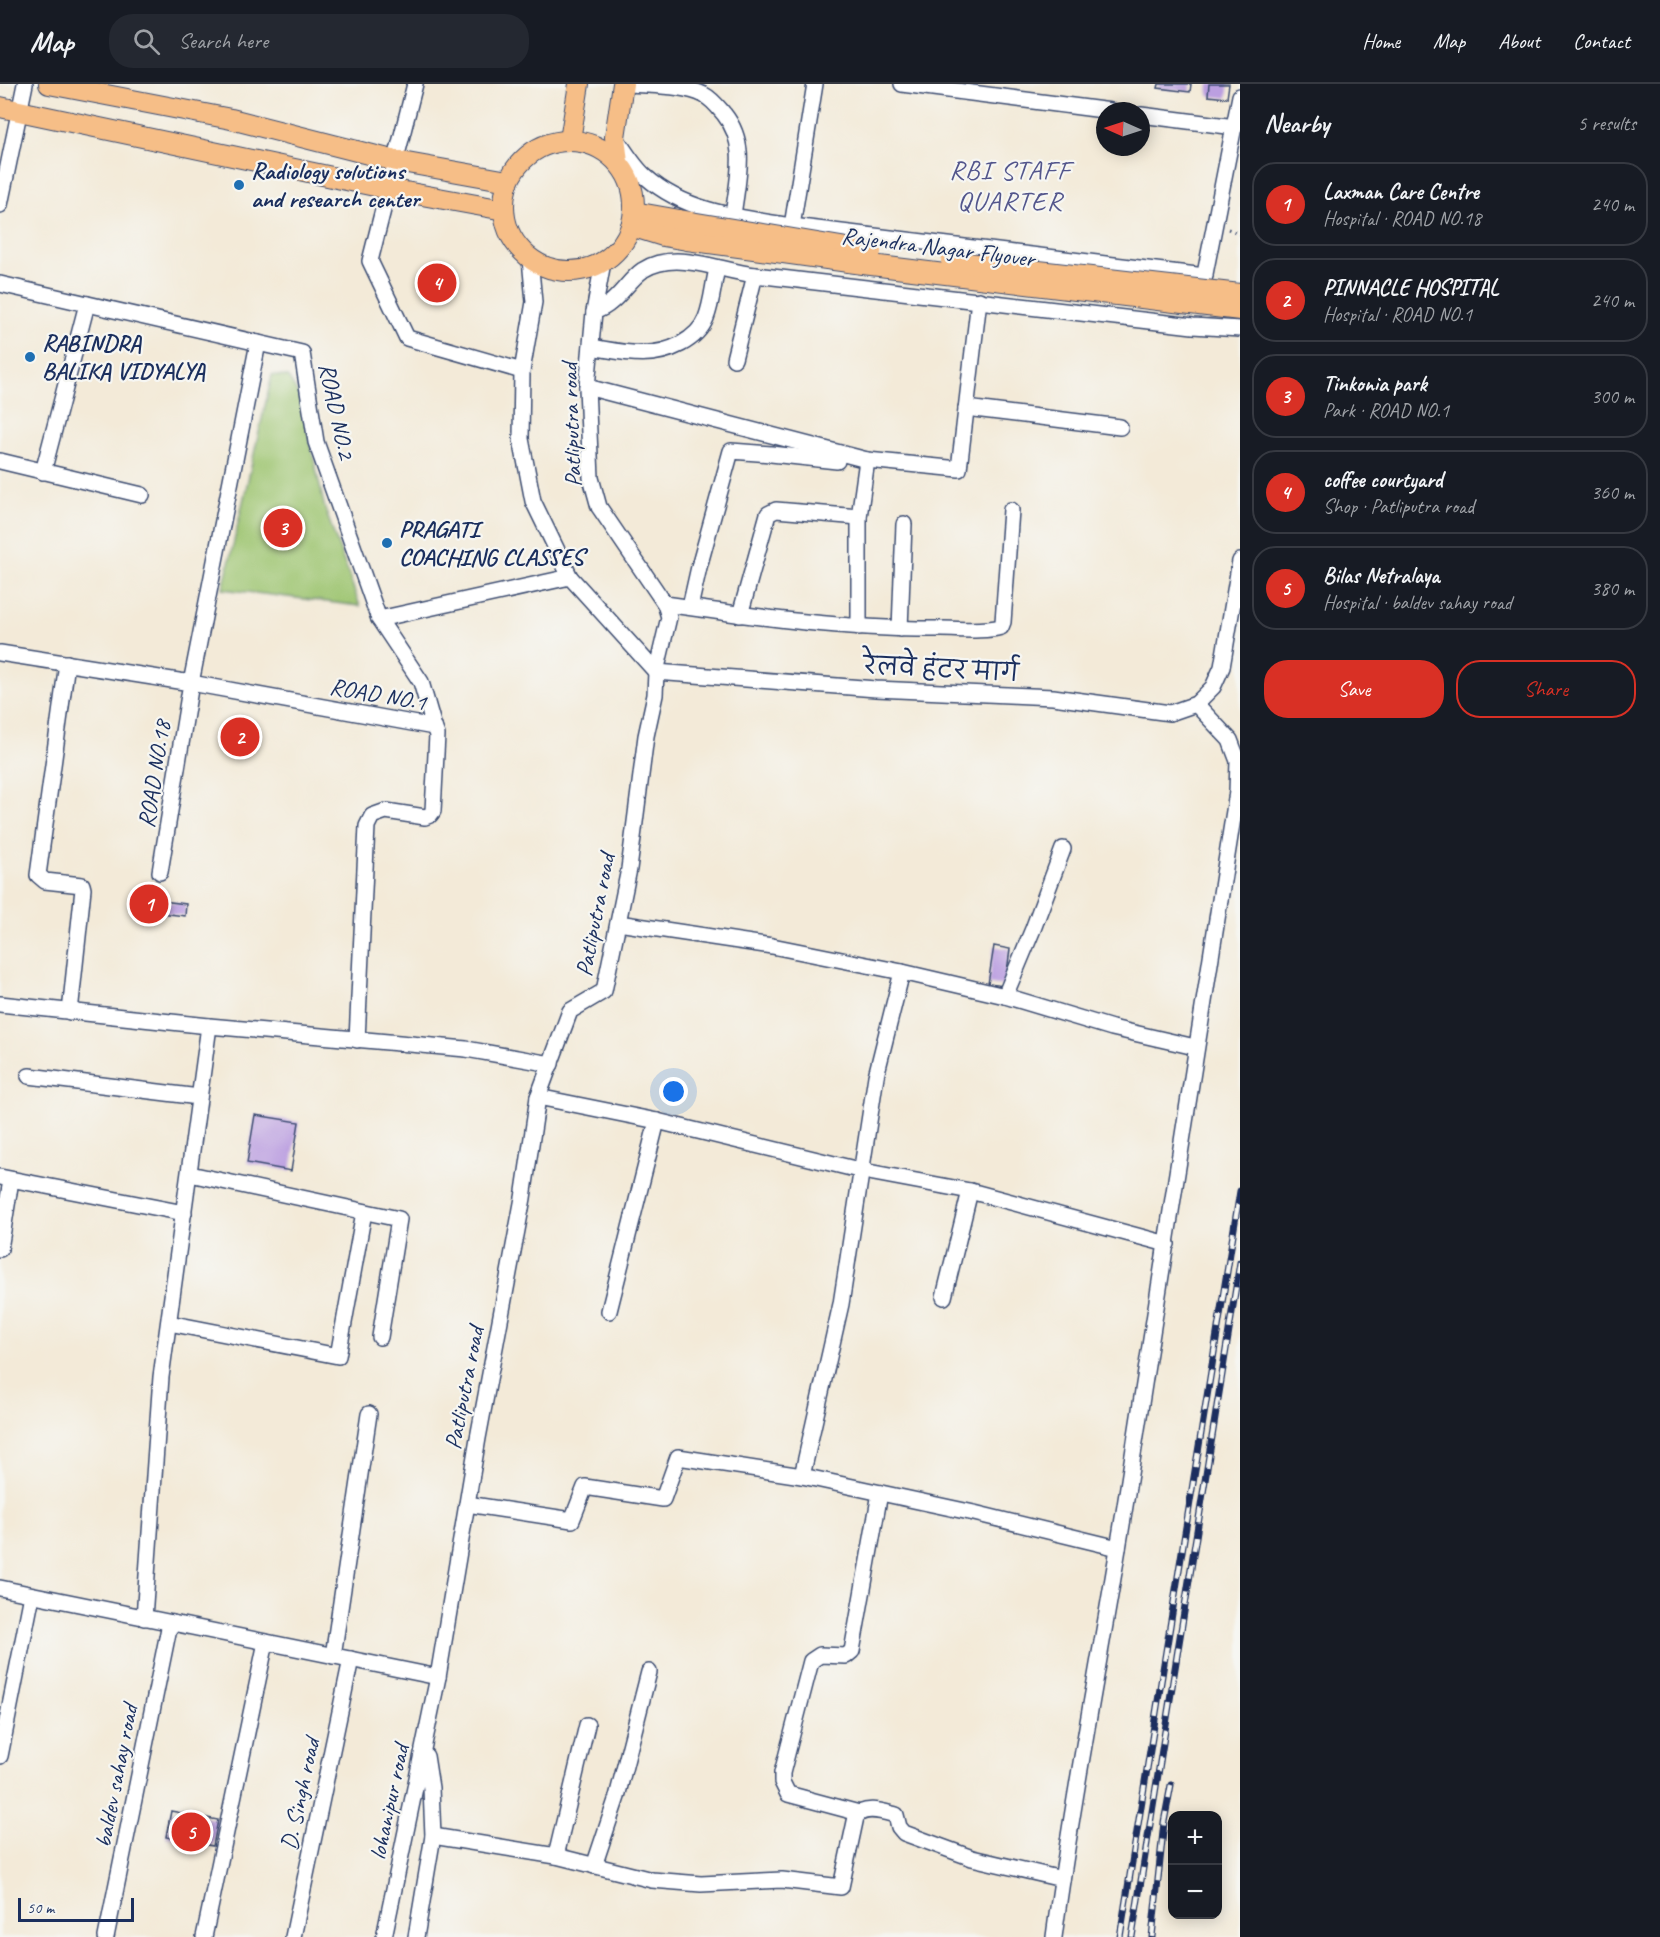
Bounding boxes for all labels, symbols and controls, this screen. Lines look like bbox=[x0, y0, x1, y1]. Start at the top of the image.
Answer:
search box bbox=[109, 14, 529, 68]
text: Map bbox=[30, 24, 73, 59]
icon: search bbox=[130, 25, 163, 58]
text: Search here bbox=[178, 27, 268, 55]
text: Home bbox=[1362, 28, 1400, 54]
text: Map bbox=[1433, 28, 1465, 54]
text: About bbox=[1498, 28, 1540, 54]
text: Contact bbox=[1573, 28, 1630, 54]
north arrow bbox=[1096, 102, 1150, 156]
text: Nearby bbox=[1264, 107, 1329, 140]
text: 5 results bbox=[1577, 111, 1636, 136]
district label: RBI STAFF QUARTER bbox=[949, 153, 1075, 218]
place label: Radiology solutions and research center bbox=[251, 156, 422, 214]
marker: Radiology solutions and research center bbox=[232, 178, 246, 192]
text: Laxman Care Centre bbox=[1323, 178, 1479, 206]
text: 1 bbox=[1281, 192, 1290, 217]
text: 240 m bbox=[1591, 192, 1634, 217]
text: Hospital · ROAD NO.18 bbox=[1323, 206, 1481, 231]
street label: Rajendra Nagar Flyover bbox=[840, 220, 1038, 274]
pin: 4 bbox=[418, 260, 456, 306]
text: PINNACLE HOSPITAL bbox=[1323, 274, 1499, 302]
text: 2 bbox=[1281, 288, 1290, 313]
text: 240 m bbox=[1591, 288, 1634, 313]
text: Hospital · ROAD NO.1 bbox=[1323, 302, 1472, 327]
place label: RABINDRA BALIKA VIDYALYA bbox=[42, 328, 207, 386]
marker: RABINDRA BALIKA VIDYALYA bbox=[23, 350, 37, 364]
street label: Patliputra road bbox=[554, 359, 588, 488]
street label: ROAD NO.2 bbox=[312, 360, 362, 464]
text: Tinkonia park bbox=[1323, 370, 1427, 398]
text: 3 bbox=[1281, 384, 1290, 409]
text: 300 m bbox=[1591, 384, 1634, 409]
text: Park · ROAD NO.1 bbox=[1323, 398, 1449, 423]
text: coffee courtyard bbox=[1323, 466, 1443, 494]
text: 4 bbox=[1281, 480, 1290, 505]
text: 360 m bbox=[1591, 480, 1634, 505]
text: Shop · Patliputra road bbox=[1323, 494, 1474, 519]
pin: 3 bbox=[264, 506, 302, 550]
place label: PRAGATI COACHING CLASSES bbox=[399, 514, 589, 572]
marker: PRAGATI COACHING CLASSES bbox=[380, 536, 394, 550]
text: Bilas Netralaya bbox=[1323, 562, 1440, 590]
text: 5 bbox=[1281, 576, 1290, 601]
text: 380 m bbox=[1591, 576, 1634, 601]
text: Hospital · baldev sahay road bbox=[1323, 590, 1512, 615]
street label: रेलवे हंटर मार्ग bbox=[860, 645, 1022, 688]
button: Save bbox=[1264, 660, 1444, 718]
button: Share bbox=[1456, 660, 1636, 718]
street label: ROAD NO.1 bbox=[327, 671, 430, 717]
pin: 2 bbox=[220, 714, 260, 760]
street label: ROAD NO.18 bbox=[131, 716, 178, 830]
street label: Patliputra road bbox=[568, 848, 622, 979]
pin: 1 bbox=[130, 882, 168, 926]
your location bbox=[659, 1077, 688, 1106]
street label: Patliputra road bbox=[437, 1321, 491, 1452]
street label: baldev sahay road bbox=[87, 1698, 145, 1850]
street label: D. Singh road bbox=[274, 1732, 327, 1853]
street label: lohanipur road bbox=[362, 1738, 417, 1862]
pin: 5 bbox=[172, 1810, 210, 1854]
map controls bbox=[1168, 1811, 1222, 1919]
button: + bbox=[1168, 1811, 1222, 1865]
button: − bbox=[1168, 1865, 1222, 1919]
scale bar bbox=[18, 1895, 134, 1922]
text: 50 m bbox=[27, 1898, 54, 1918]

